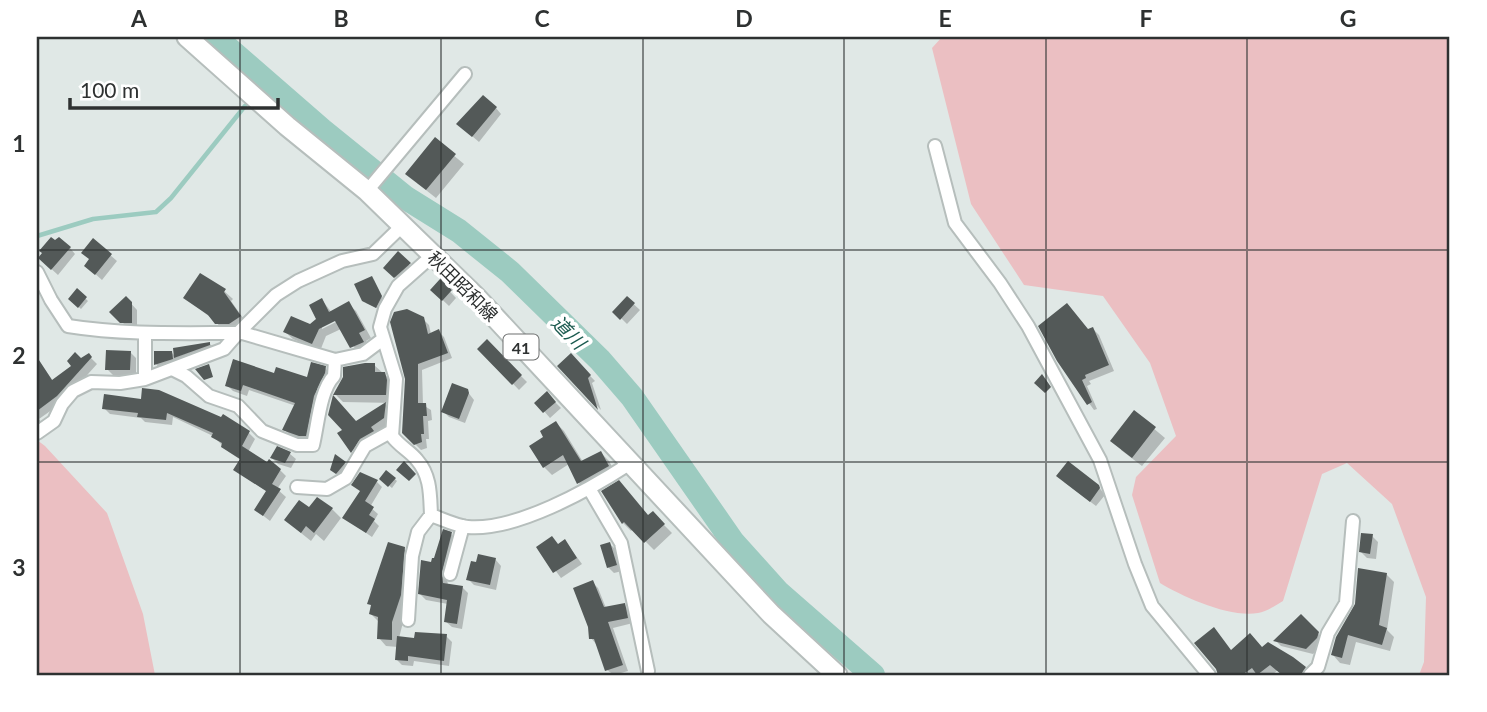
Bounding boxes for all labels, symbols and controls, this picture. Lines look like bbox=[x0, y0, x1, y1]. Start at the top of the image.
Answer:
text: A bbox=[130, 4, 148, 32]
text: B bbox=[333, 4, 349, 32]
text: C bbox=[534, 4, 550, 32]
text: D bbox=[735, 4, 753, 32]
text: E bbox=[938, 4, 952, 32]
text: F bbox=[1139, 4, 1153, 32]
text: G bbox=[1340, 4, 1356, 32]
scale bar bbox=[70, 66, 278, 110]
text: 100 m bbox=[80, 77, 139, 102]
text: 1 bbox=[12, 129, 26, 157]
street label: 秋田昭和線 bbox=[423, 246, 503, 326]
water label: 道川 bbox=[547, 310, 592, 355]
road number: 41 bbox=[504, 334, 538, 360]
text: 2 bbox=[12, 341, 26, 369]
text: 3 bbox=[12, 553, 26, 581]

